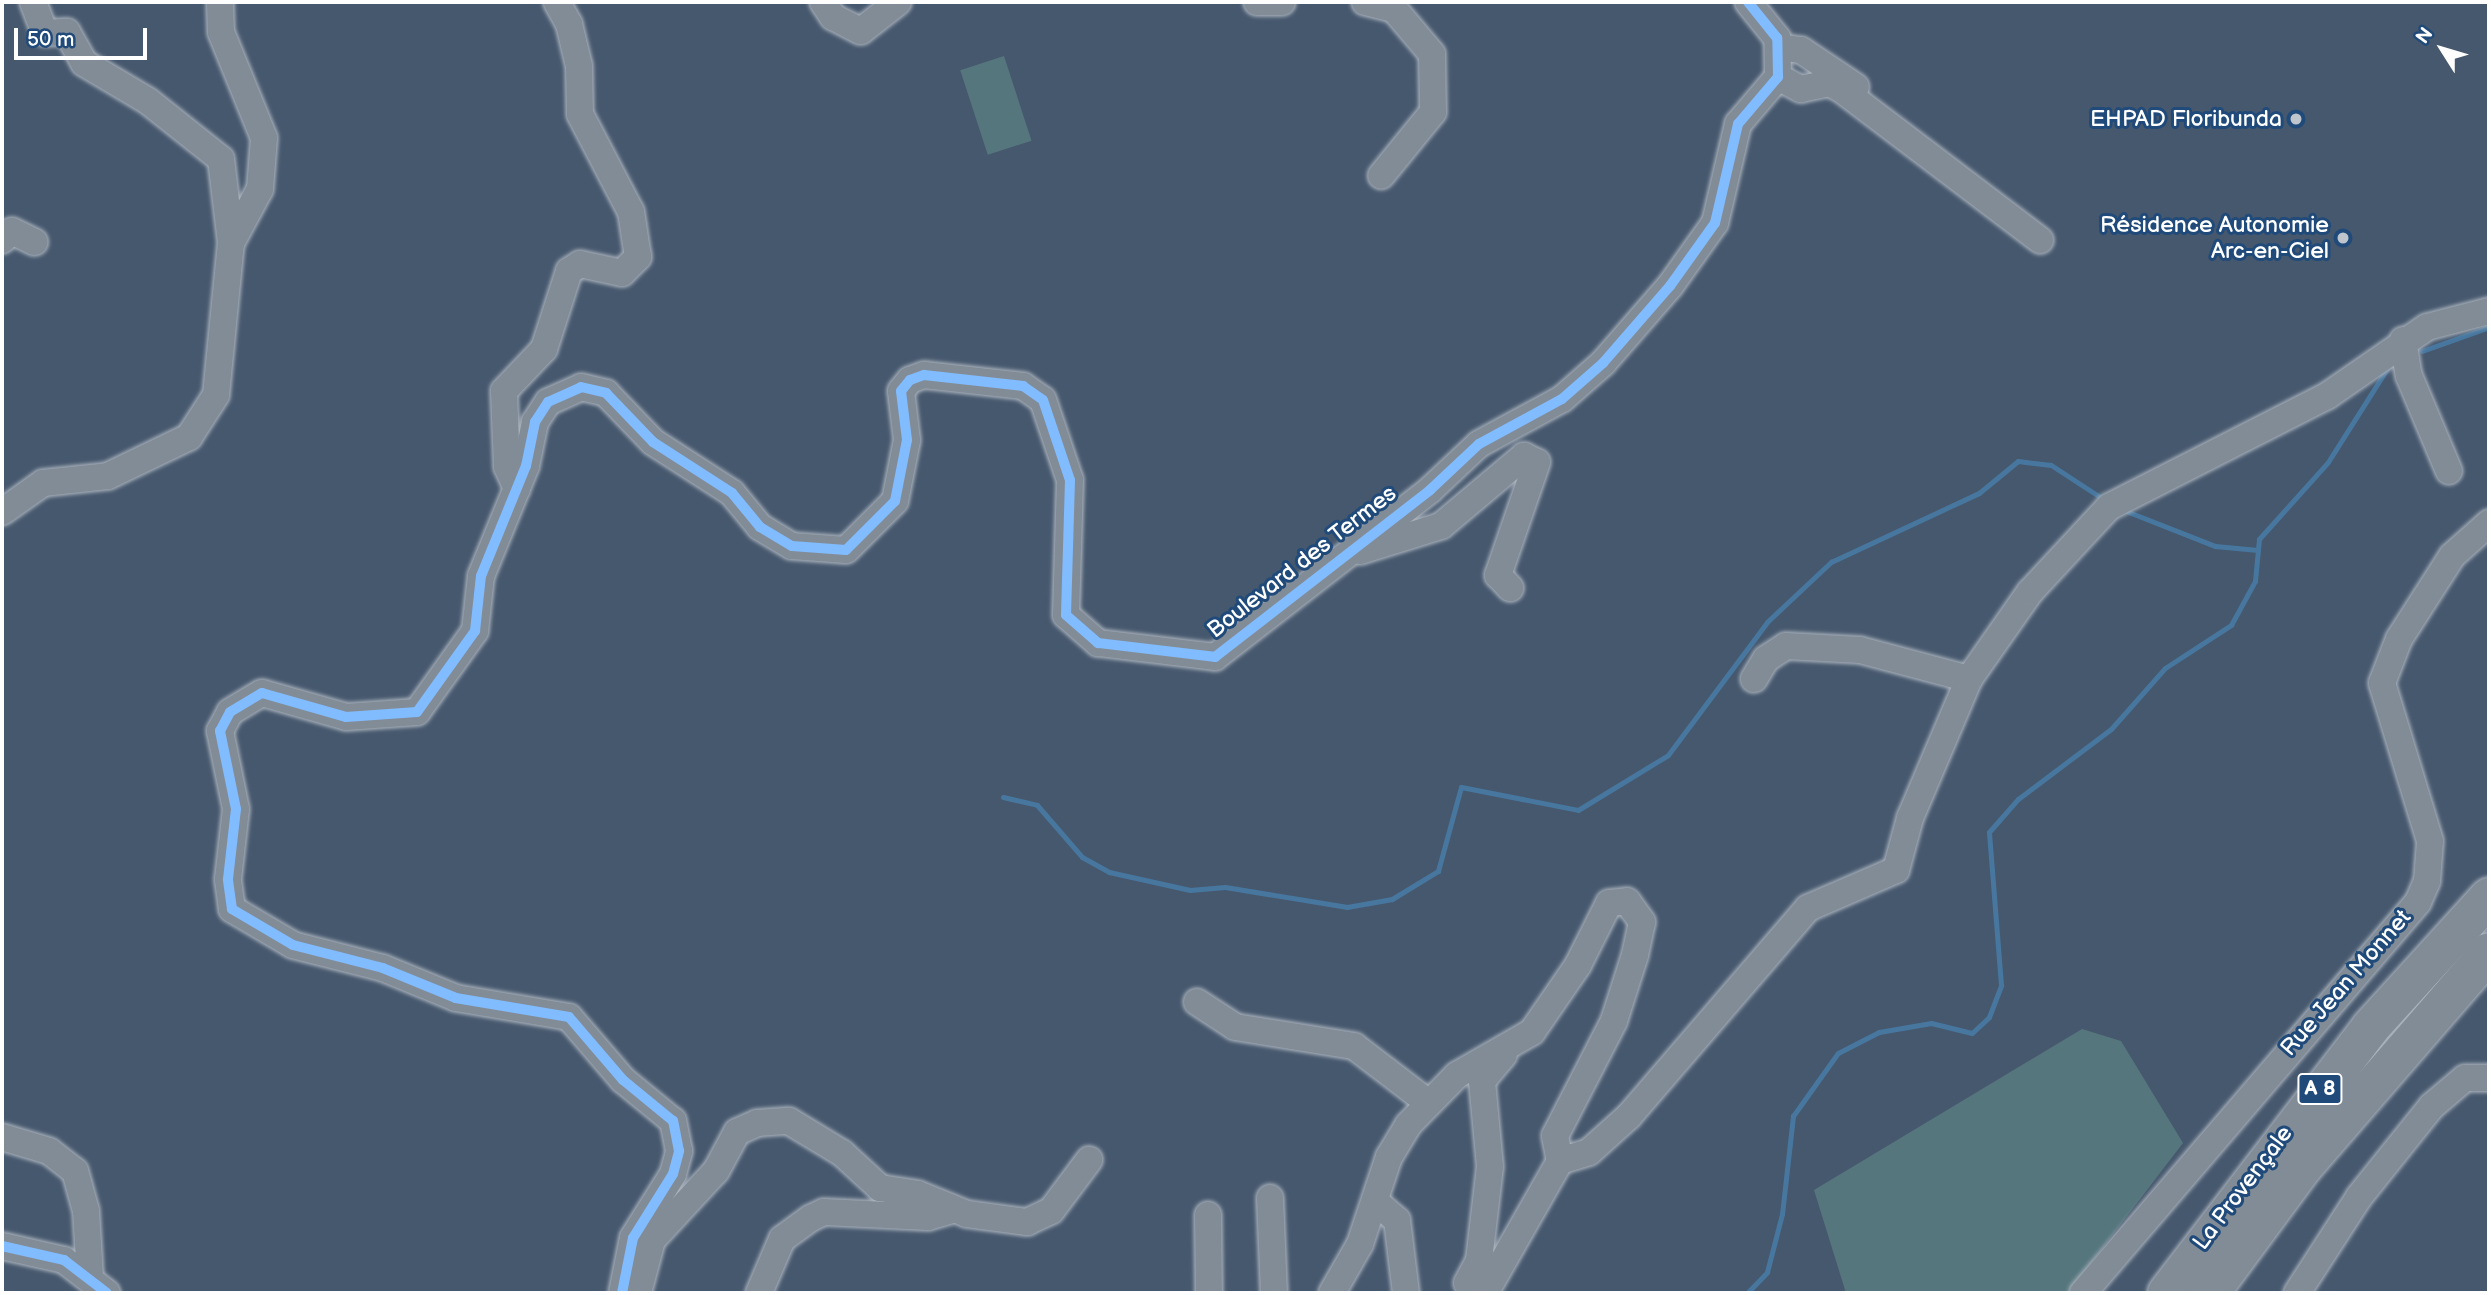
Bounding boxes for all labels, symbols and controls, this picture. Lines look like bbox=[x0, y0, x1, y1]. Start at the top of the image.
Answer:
scale bar bbox=[18, 14, 150, 58]
north arrow bbox=[2407, 14, 2477, 84]
text: N bbox=[2411, 23, 2438, 49]
text: 50 m bbox=[27, 27, 74, 52]
place label: EHPAD Floribunda bbox=[2090, 105, 2282, 133]
marker: EHPAD Floribunda bbox=[2288, 111, 2304, 127]
place label: Résidence Autonomie Arc-en-Ciel bbox=[2100, 211, 2329, 265]
marker: Résidence Autonomie Arc-en-Ciel bbox=[2335, 230, 2351, 246]
street label: Boulevard des Termes bbox=[1202, 479, 1402, 645]
street label: Rue Jean Monnet bbox=[2275, 904, 2417, 1062]
road number: A 8 bbox=[2297, 1072, 2343, 1106]
street label: La Provençale bbox=[2187, 1120, 2299, 1256]

